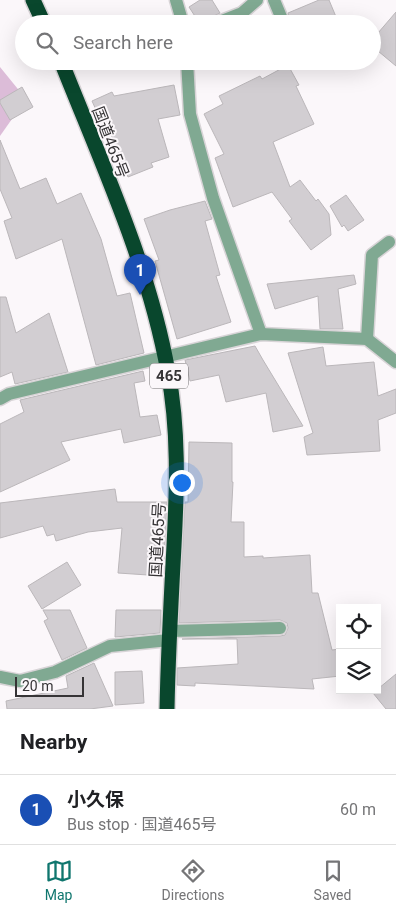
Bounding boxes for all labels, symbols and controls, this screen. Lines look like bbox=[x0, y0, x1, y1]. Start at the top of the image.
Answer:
search box bbox=[15, 15, 381, 70]
icon: search bbox=[33, 29, 61, 57]
text: Search here bbox=[73, 31, 173, 54]
street label: 国道465号 bbox=[88, 104, 133, 181]
pin: 1 bbox=[124, 254, 156, 295]
road number: 465 bbox=[150, 364, 188, 388]
your location bbox=[169, 470, 195, 496]
street label: 国道465号 bbox=[146, 502, 169, 578]
map controls bbox=[336, 604, 381, 694]
button: locate bbox=[336, 604, 381, 649]
button: layers bbox=[336, 649, 381, 694]
scale bar bbox=[15, 674, 84, 697]
text: 20 m bbox=[22, 678, 54, 694]
text: Nearby bbox=[20, 730, 87, 754]
text: 小久保 bbox=[67, 788, 124, 811]
text: 1 bbox=[31, 800, 41, 819]
text: 60 m bbox=[340, 800, 376, 819]
text: Bus stop · 国道465号 bbox=[67, 815, 217, 834]
tab: Map bbox=[45, 857, 73, 903]
tab: Directions bbox=[162, 857, 225, 903]
tab: Saved bbox=[314, 857, 351, 903]

